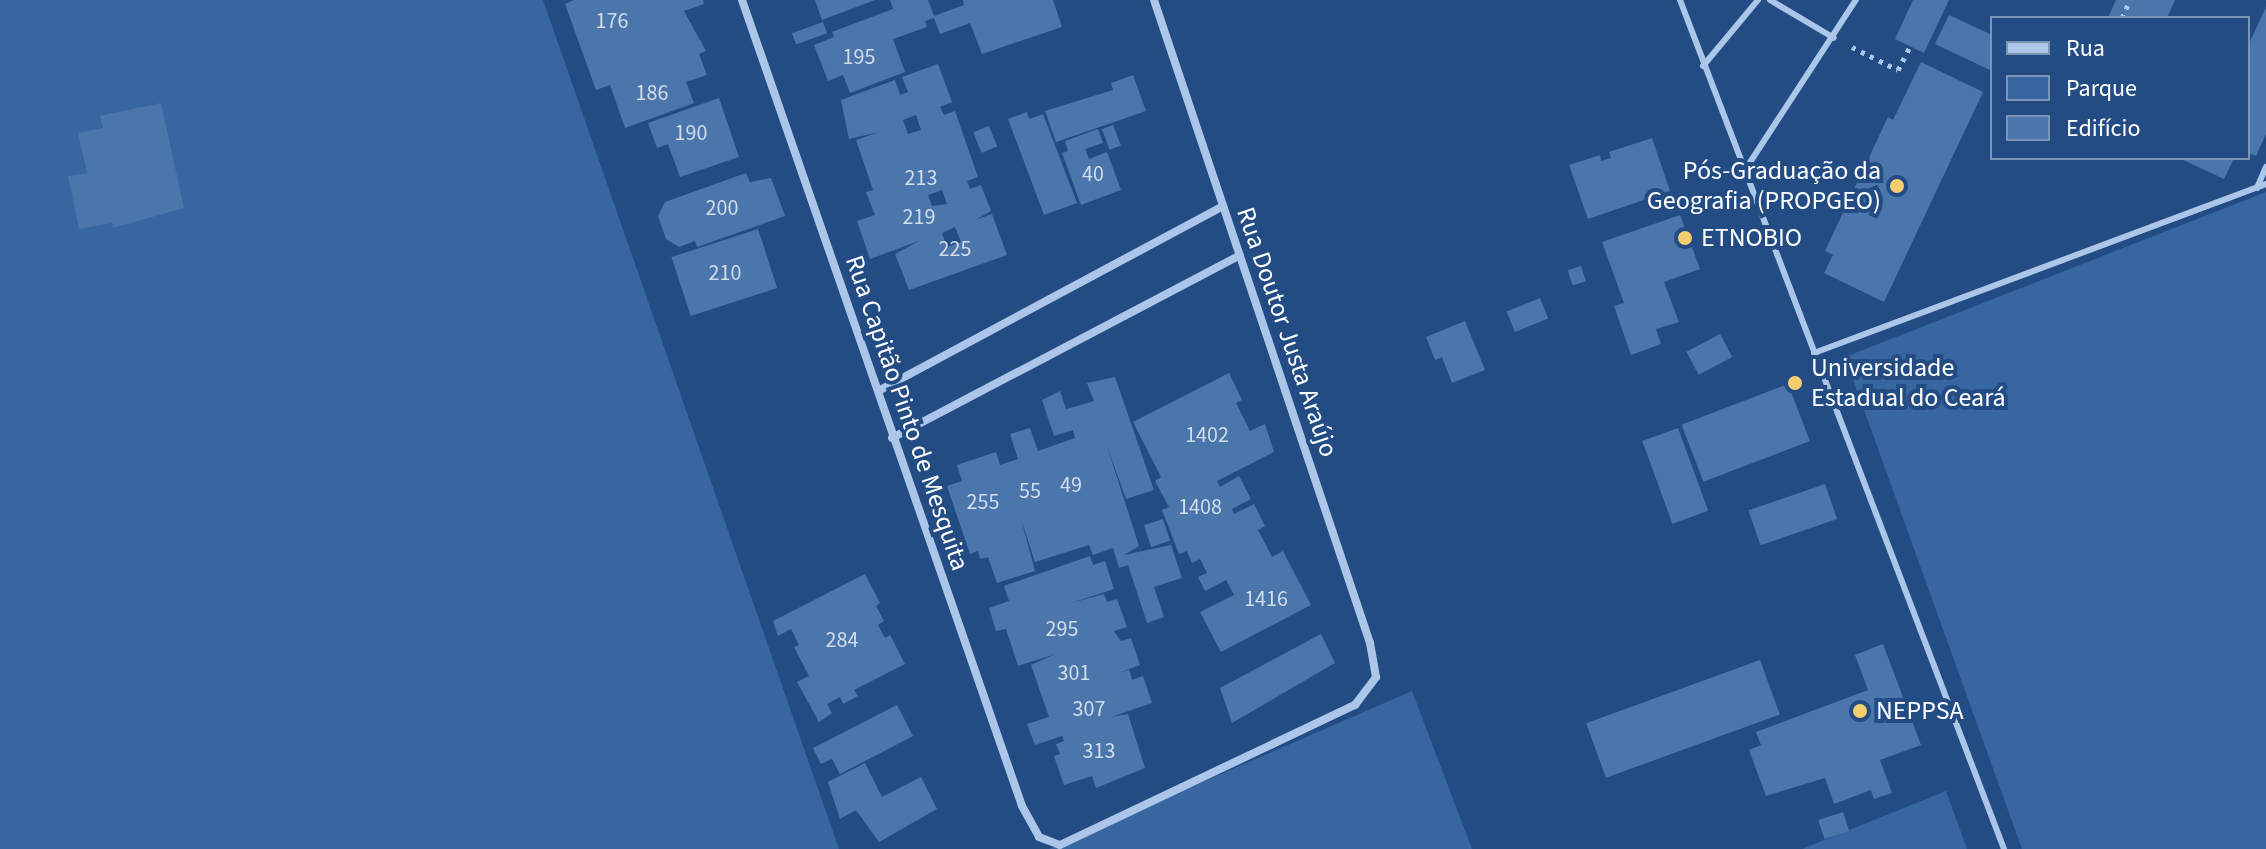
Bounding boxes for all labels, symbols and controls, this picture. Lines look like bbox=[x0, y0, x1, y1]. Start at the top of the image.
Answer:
house number: 176 bbox=[596, 9, 628, 35]
legend bbox=[1990, 16, 2250, 160]
text: Rua bbox=[2066, 31, 2105, 66]
house number: 195 bbox=[843, 45, 875, 71]
text: Parque bbox=[2066, 71, 2137, 106]
house number: 186 bbox=[636, 81, 668, 107]
text: Edifício bbox=[2066, 111, 2140, 146]
house number: 190 bbox=[675, 121, 707, 147]
place label: Pós-Graduação da Geografia (PROPGEO) bbox=[1647, 155, 1881, 216]
house number: 40 bbox=[1082, 162, 1104, 188]
house number: 213 bbox=[905, 166, 937, 192]
marker: Pós-Graduação da Geografia (PROPGEO) bbox=[1888, 177, 1906, 195]
house number: 200 bbox=[706, 196, 738, 222]
street label: Rua Doutor Justa Araújo bbox=[1230, 203, 1344, 461]
house number: 219 bbox=[903, 205, 935, 231]
place label: ETNOBIO bbox=[1701, 222, 1802, 254]
marker: ETNOBIO bbox=[1676, 229, 1694, 247]
house number: 225 bbox=[939, 237, 971, 263]
street label: Rua Capitão Pinto de Mesquita bbox=[838, 251, 976, 575]
house number: 210 bbox=[709, 261, 741, 287]
place label: Universidade Estadual do Ceará bbox=[1811, 352, 2006, 414]
marker: Universidade Estadual do Ceará bbox=[1786, 374, 1804, 392]
house number: 1402 bbox=[1185, 423, 1229, 449]
house number: 49 bbox=[1060, 473, 1082, 499]
house number: 55 bbox=[1019, 479, 1041, 505]
house number: 255 bbox=[967, 490, 999, 516]
house number: 1408 bbox=[1178, 495, 1222, 521]
house number: 1416 bbox=[1244, 587, 1288, 613]
house number: 295 bbox=[1046, 617, 1078, 643]
house number: 284 bbox=[826, 628, 858, 654]
house number: 301 bbox=[1058, 661, 1090, 687]
place label: NEPPSA bbox=[1876, 695, 1964, 727]
house number: 307 bbox=[1073, 697, 1105, 723]
marker: NEPPSA bbox=[1851, 702, 1869, 720]
house number: 313 bbox=[1083, 739, 1115, 765]

